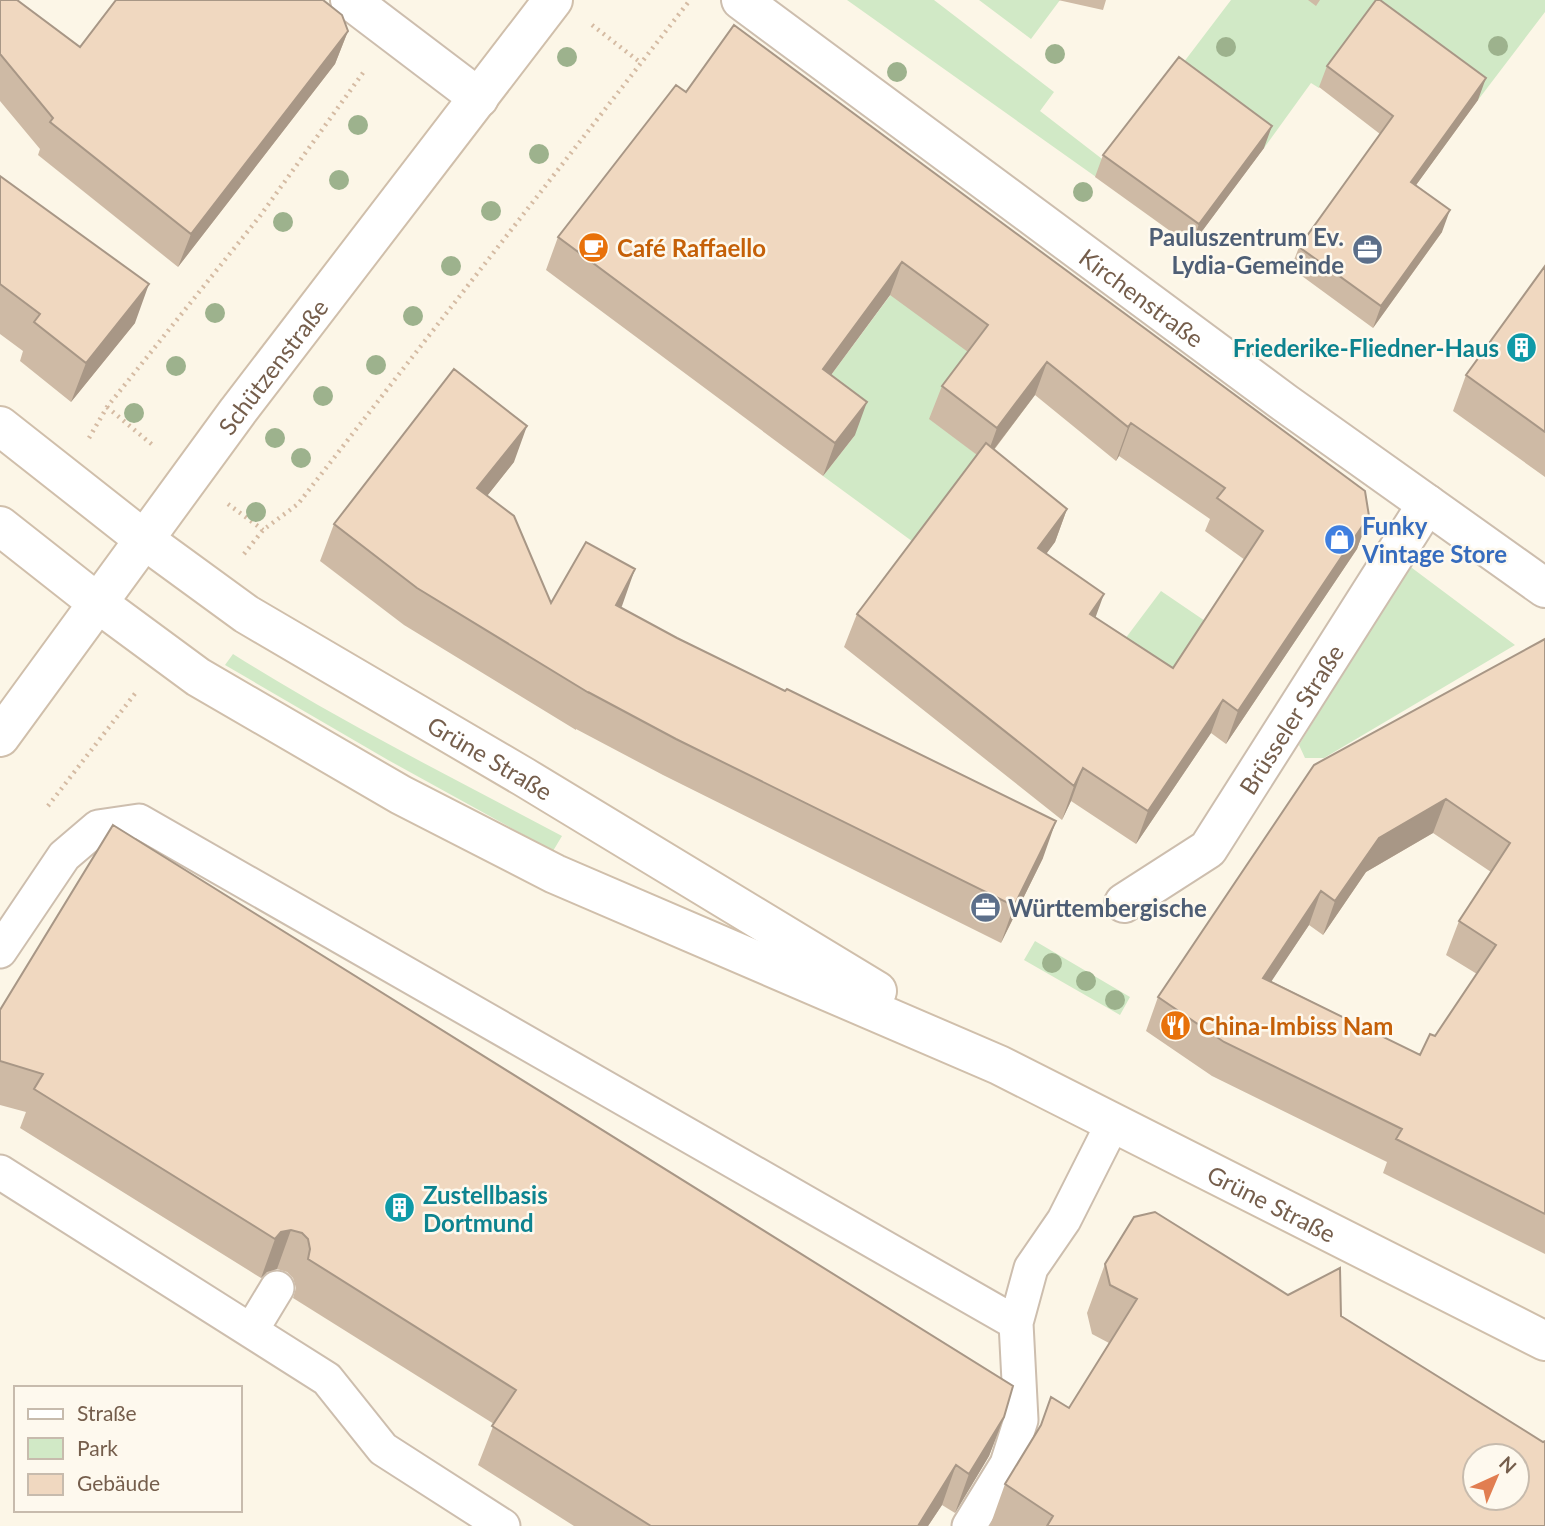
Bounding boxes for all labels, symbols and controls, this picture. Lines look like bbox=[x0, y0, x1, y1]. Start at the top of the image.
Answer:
place label: Pauluszentrum Ev. Lydia-Gemeinde bbox=[1148, 222, 1344, 279]
cafe icon: Café Raffaello bbox=[577, 230, 611, 264]
place label: Café Raffaello bbox=[617, 233, 766, 262]
office icon: Pauluszentrum Ev. Lydia-Gemeinde bbox=[1350, 233, 1384, 267]
street label: Kirchenstraße bbox=[1074, 242, 1210, 352]
street label: Schützenstraße bbox=[212, 293, 333, 440]
building icon: Friederike-Fliedner-Haus bbox=[1505, 330, 1539, 364]
place label: Friederike-Fliedner-Haus bbox=[1233, 333, 1499, 362]
place label: Funky Vintage Store bbox=[1361, 511, 1507, 568]
shop icon: Funky Vintage Store bbox=[1322, 522, 1356, 556]
street label: Brüsseler Straße bbox=[1232, 639, 1349, 799]
street label: Grüne Straße bbox=[423, 709, 558, 805]
office icon: Württembergische bbox=[968, 890, 1002, 924]
place label: Württembergische bbox=[1008, 893, 1207, 922]
restaurant icon: China-Imbiss Nam bbox=[1159, 1008, 1193, 1042]
place label: China-Imbiss Nam bbox=[1199, 1011, 1393, 1040]
street label: Grüne Straße bbox=[1203, 1158, 1341, 1247]
place label: Zustellbasis Dortmund bbox=[423, 1180, 548, 1237]
building icon: Zustellbasis Dortmund bbox=[383, 1191, 417, 1225]
legend bbox=[14, 1386, 242, 1512]
text: Straße bbox=[77, 1400, 137, 1425]
text: Park bbox=[77, 1435, 118, 1460]
north arrow bbox=[1461, 1442, 1531, 1512]
text: N bbox=[1495, 1451, 1521, 1478]
text: Gebäude bbox=[77, 1470, 160, 1495]

